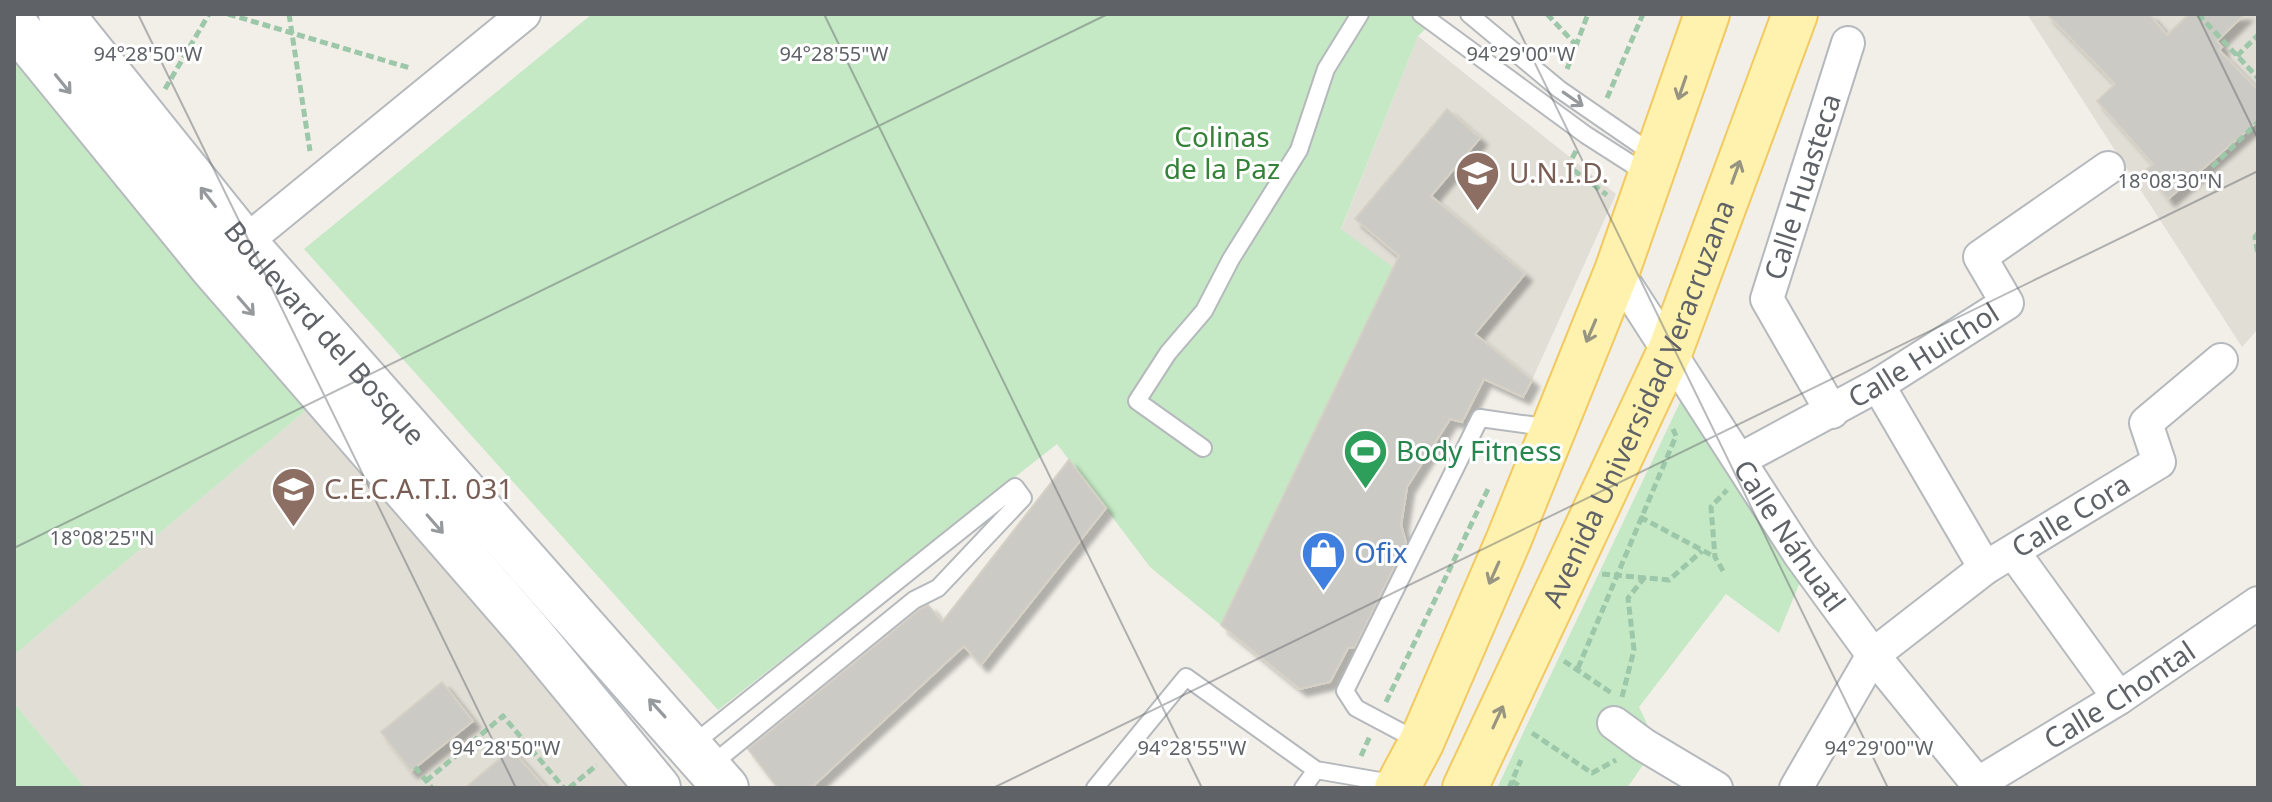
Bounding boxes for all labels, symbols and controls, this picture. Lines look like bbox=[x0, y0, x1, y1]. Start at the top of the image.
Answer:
text: 94°28'50"W bbox=[94, 40, 203, 67]
text: 94°28'55"W bbox=[780, 40, 889, 67]
text: 94°29'00"W bbox=[1467, 40, 1576, 67]
one-way arrow bbox=[54, 73, 72, 94]
one-way arrow bbox=[1674, 75, 1689, 100]
street label: Calle Huasteca bbox=[1754, 89, 1849, 284]
one-way arrow bbox=[1562, 90, 1583, 107]
park label: Colinas de la Paz bbox=[1164, 117, 1280, 187]
school or university icon: U.N.I.D. bbox=[1454, 149, 1502, 212]
place label: U.N.I.D. bbox=[1509, 153, 1609, 191]
one-way arrow bbox=[1730, 159, 1745, 184]
text: 18°08'30"N bbox=[2117, 167, 2223, 194]
one-way arrow bbox=[199, 187, 217, 208]
street label: Avenida Universidad Veracruzana bbox=[1533, 194, 1742, 613]
street label: Boulevard del Bosque bbox=[216, 212, 434, 453]
street label: Calle Huichol bbox=[1841, 293, 2006, 416]
one-way arrow bbox=[237, 296, 255, 316]
one-way arrow bbox=[1583, 318, 1597, 343]
sports icon: Body Fitness bbox=[1341, 427, 1389, 490]
place label: Body Fitness bbox=[1396, 431, 1562, 469]
street label: Calle Náhuatl bbox=[1725, 452, 1855, 619]
street label: Calle Cora bbox=[2004, 464, 2137, 566]
school or university icon: C.E.C.A.T.I. 031 bbox=[269, 465, 317, 528]
place label: C.E.C.A.T.I. 031 bbox=[324, 469, 513, 507]
one-way arrow bbox=[426, 513, 444, 533]
text: 18°08'25"N bbox=[49, 524, 155, 551]
shop icon: Ofix bbox=[1299, 529, 1347, 592]
place label: Ofix bbox=[1354, 533, 1408, 571]
one-way arrow bbox=[1486, 560, 1501, 584]
street label: Calle Chontal bbox=[2036, 631, 2202, 757]
one-way arrow bbox=[648, 698, 666, 718]
one-way arrow bbox=[1491, 706, 1506, 730]
text: 94°28'50"W bbox=[452, 734, 561, 761]
text: 94°28'55"W bbox=[1138, 734, 1247, 761]
text: 94°29'00"W bbox=[1825, 734, 1934, 761]

